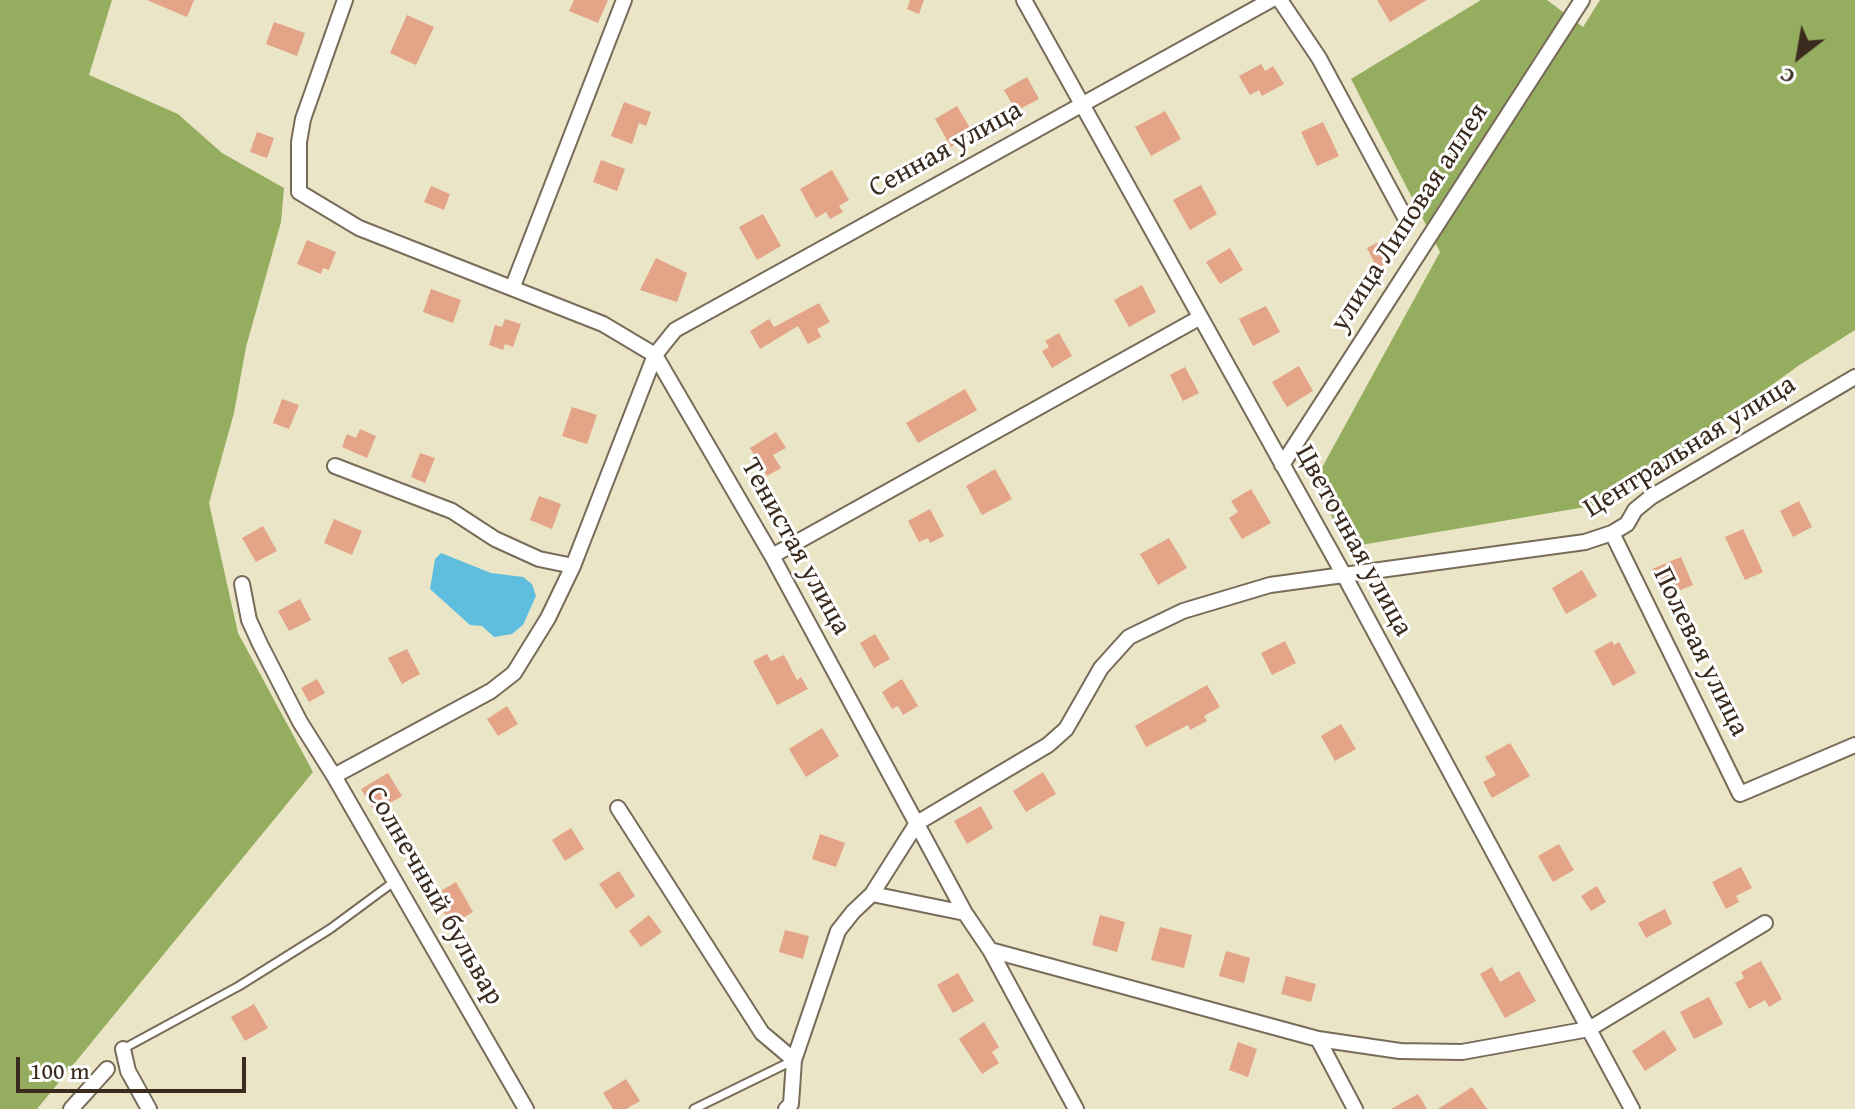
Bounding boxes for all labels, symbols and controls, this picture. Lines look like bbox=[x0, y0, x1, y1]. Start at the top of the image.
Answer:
north arrow bbox=[1759, 16, 1839, 96]
text: С bbox=[1773, 60, 1800, 93]
street label: Сенная улица bbox=[863, 94, 1029, 206]
street label: улица Липовая аллея bbox=[1324, 98, 1496, 338]
street label: Центральная улица bbox=[1578, 368, 1802, 526]
street label: Цветочная улица bbox=[1287, 440, 1419, 642]
street label: Тенистая улица bbox=[733, 453, 857, 641]
street label: Полевая улица bbox=[1645, 562, 1755, 742]
street label: Солнечный бульвар bbox=[358, 781, 510, 1011]
scale bar bbox=[20, 1041, 250, 1091]
text: 100 m bbox=[30, 1053, 90, 1088]

